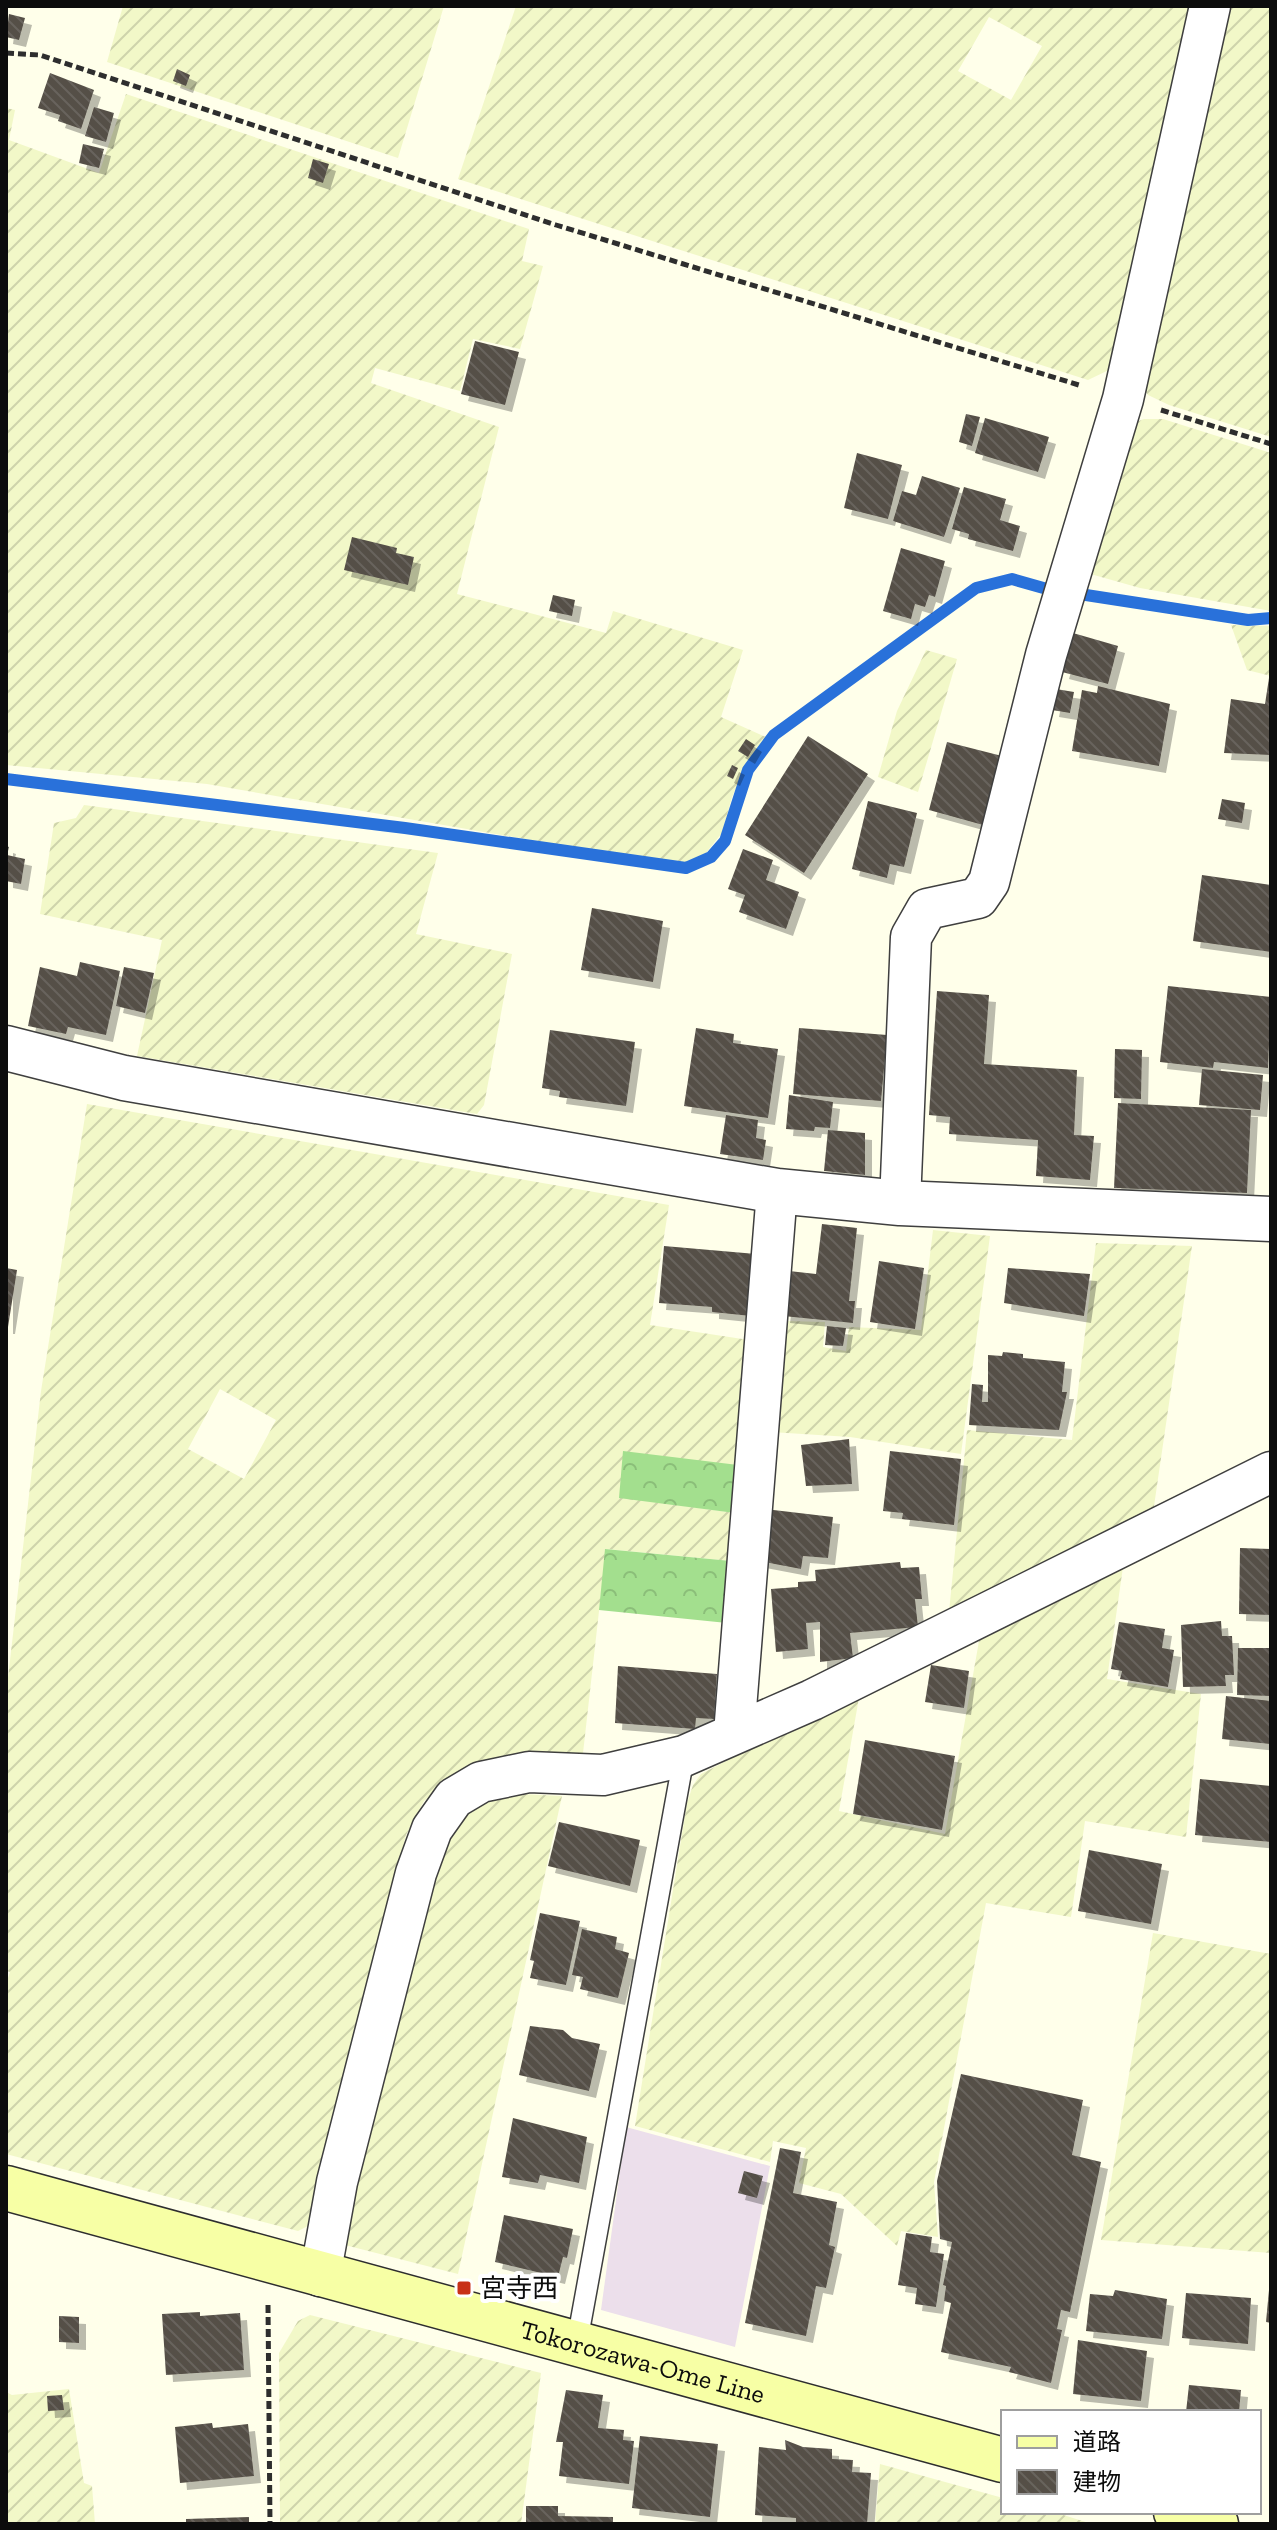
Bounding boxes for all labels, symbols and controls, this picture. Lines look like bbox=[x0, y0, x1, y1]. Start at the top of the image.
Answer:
place label: 宮寺西 bbox=[480, 2272, 558, 2304]
marker: 宮寺西 bbox=[455, 2279, 473, 2297]
street label: Tokorozawa-Ome Line bbox=[517, 2313, 769, 2410]
legend bbox=[1001, 2410, 1261, 2514]
text: 道路 bbox=[1073, 2427, 1121, 2456]
text: 建物 bbox=[1073, 2467, 1121, 2496]

